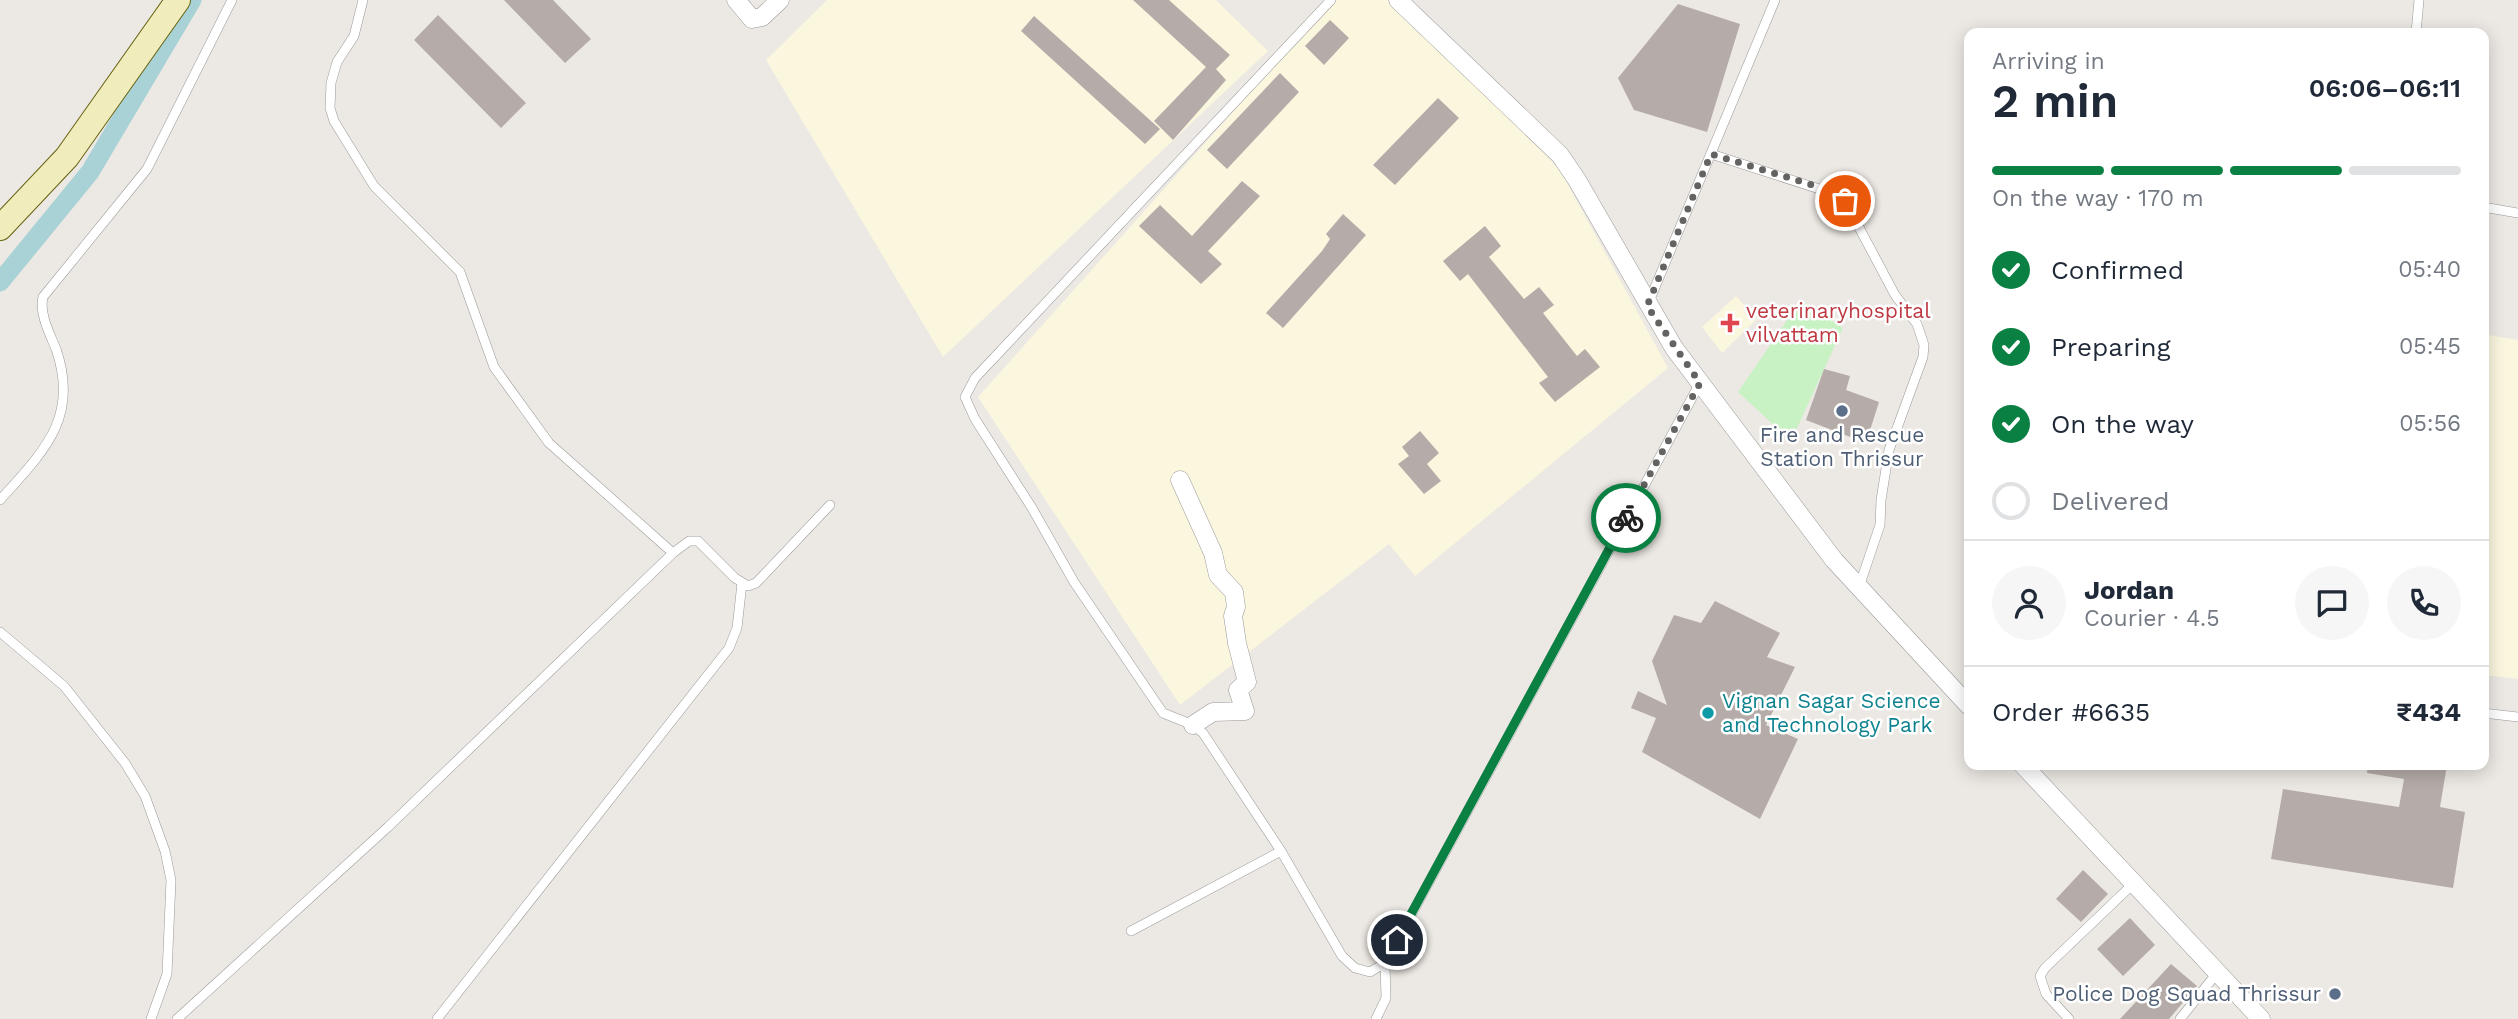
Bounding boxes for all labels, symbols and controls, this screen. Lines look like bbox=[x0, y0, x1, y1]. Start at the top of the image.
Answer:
text: Arriving in bbox=[1992, 48, 2105, 75]
text: 06:06–06:11 bbox=[2309, 73, 2461, 103]
text: 2 min bbox=[1992, 74, 2118, 128]
pin bbox=[1815, 171, 1875, 231]
icon: bag bbox=[1826, 182, 1864, 220]
text: On the way · 170 m bbox=[1992, 185, 2204, 212]
icon: check bbox=[1992, 251, 2030, 289]
text: Confirmed bbox=[2051, 255, 2184, 285]
text: 05:40 bbox=[2398, 256, 2461, 283]
place label: veterinaryhospital vilvattam bbox=[1746, 298, 1931, 347]
marker: veterinaryhospital vilvattam bbox=[1720, 313, 1740, 333]
icon: check bbox=[1992, 328, 2030, 366]
text: Preparing bbox=[2051, 332, 2171, 362]
text: 05:45 bbox=[2399, 333, 2461, 360]
marker: Fire and Rescue Station Thrissur bbox=[1834, 403, 1850, 419]
icon: check bbox=[1992, 405, 2030, 443]
text: On the way bbox=[2051, 409, 2194, 439]
text: 05:56 bbox=[2399, 410, 2461, 437]
place label: Fire and Rescue Station Thrissur bbox=[1760, 422, 1924, 471]
courier bbox=[1591, 483, 1661, 553]
text: Delivered bbox=[2051, 486, 2170, 516]
icon: bike bbox=[1607, 499, 1645, 537]
button: person bbox=[1992, 566, 2066, 640]
button: chat bbox=[2295, 566, 2369, 640]
button: phone bbox=[2387, 566, 2461, 640]
text: Jordan bbox=[2084, 575, 2174, 605]
text: Courier · 4.5 bbox=[2084, 605, 2220, 632]
place label: Vignan Sagar Science and Technology Park bbox=[1722, 688, 1941, 737]
text: Order #6635 bbox=[1992, 697, 2150, 727]
text: ₹434 bbox=[2396, 697, 2461, 727]
marker: Vignan Sagar Science and Technology Park bbox=[1700, 705, 1716, 721]
pin bbox=[1367, 910, 1427, 970]
icon: home bbox=[1378, 921, 1416, 959]
place label: Police Dog Squad Thrissur bbox=[2052, 981, 2321, 1006]
marker: Police Dog Squad Thrissur bbox=[2327, 986, 2343, 1002]

